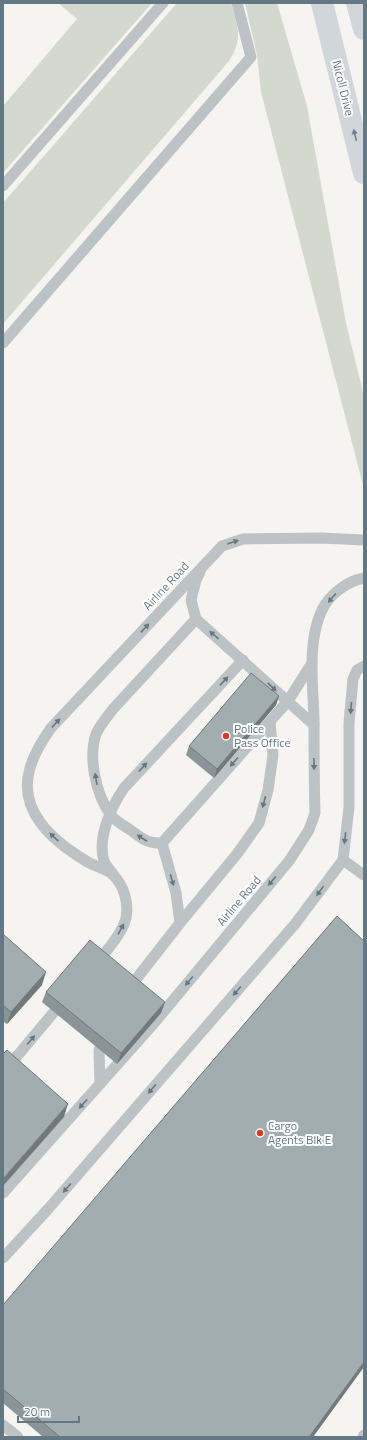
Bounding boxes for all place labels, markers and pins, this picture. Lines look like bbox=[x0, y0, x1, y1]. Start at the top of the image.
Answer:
place label: Police Pass Office bbox=[234, 719, 291, 752]
marker: Police Pass Office bbox=[221, 731, 231, 741]
place label: Cargo Agents Blk E bbox=[268, 1116, 332, 1149]
marker: Cargo Agents Blk E bbox=[255, 1128, 265, 1138]

